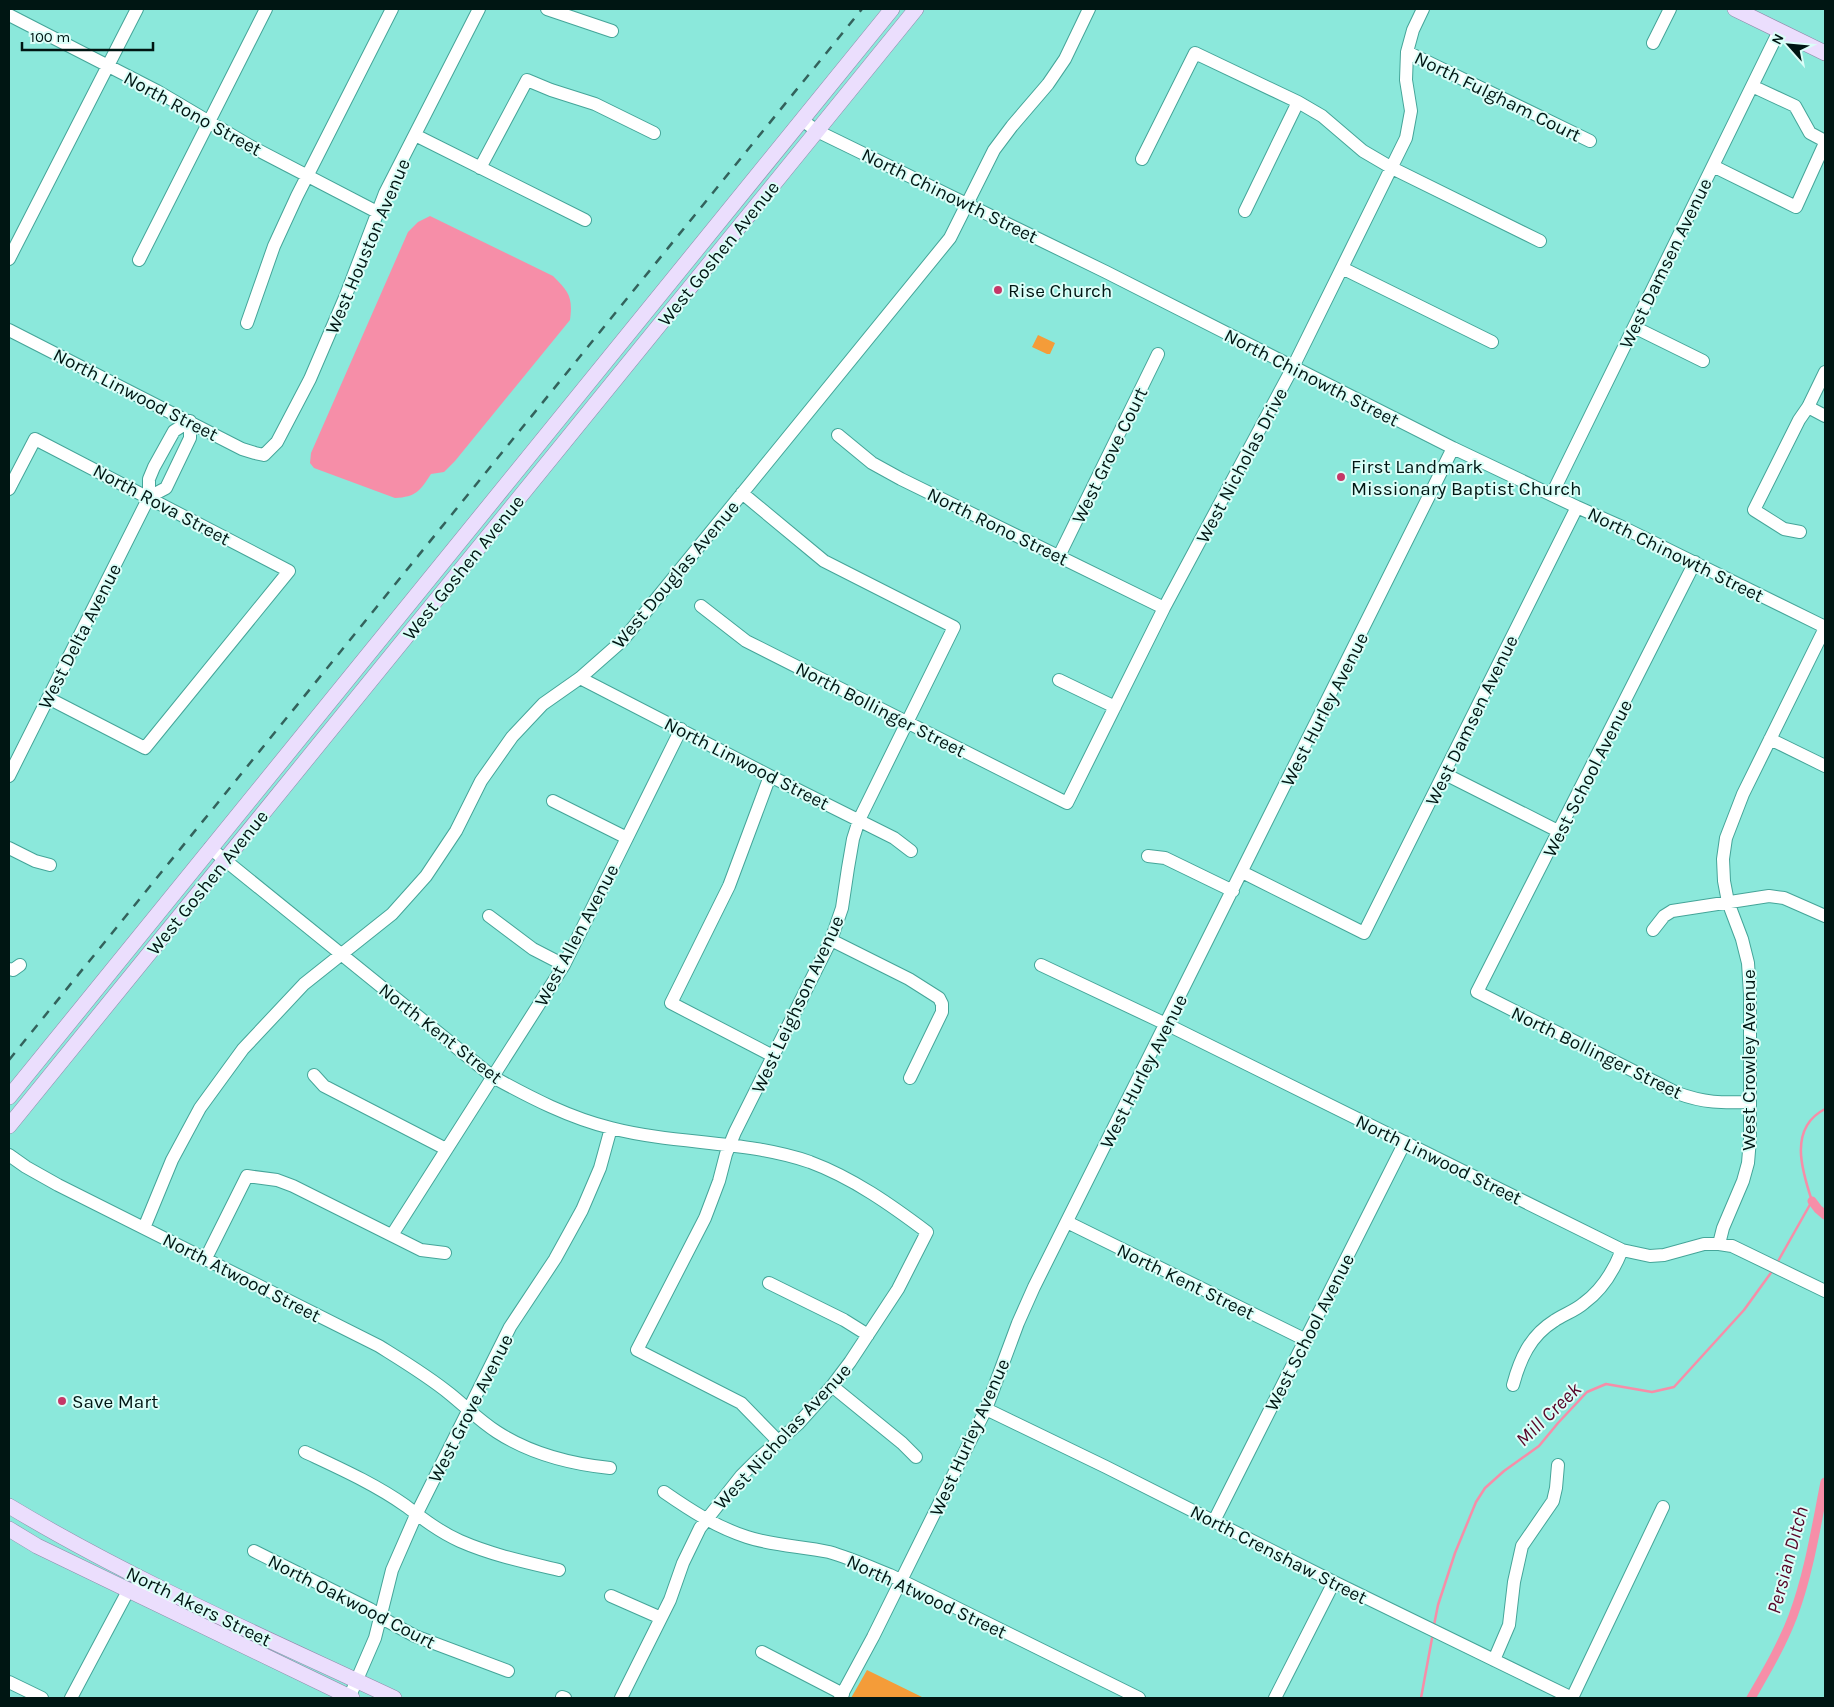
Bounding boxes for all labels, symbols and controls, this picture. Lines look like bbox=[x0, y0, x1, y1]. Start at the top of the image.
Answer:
scale bar bbox=[22, 20, 154, 52]
north arrow bbox=[1764, 20, 1814, 70]
text: 100 m bbox=[30, 28, 70, 46]
text: N bbox=[1768, 31, 1788, 48]
street label: North Fulgham Court bbox=[1411, 47, 1584, 147]
street label: North Rono Street bbox=[120, 67, 265, 161]
street label: North Chinowth Street bbox=[858, 144, 1041, 248]
street label: West Houston Avenue bbox=[321, 155, 415, 337]
street label: West Damsen Avenue bbox=[1615, 175, 1717, 352]
street label: West Goshen Avenue bbox=[654, 177, 784, 331]
place label: Rise Church bbox=[1008, 280, 1112, 302]
marker: Rise Church bbox=[992, 284, 1004, 296]
street label: North Chinowth Street bbox=[1221, 324, 1403, 432]
street label: North Linwood Street bbox=[50, 344, 222, 446]
street label: West Grove Court bbox=[1067, 384, 1152, 527]
street label: West Nicholas Drive bbox=[1192, 384, 1292, 547]
place label: First Landmark Missionary Baptist Church bbox=[1351, 456, 1582, 500]
street label: North Rova Street bbox=[89, 459, 234, 550]
marker: First Landmark Missionary Baptist Church bbox=[1335, 471, 1347, 483]
street label: North Rono Street bbox=[924, 483, 1072, 571]
street label: West Goshen Avenue bbox=[399, 491, 529, 645]
street label: West Douglas Avenue bbox=[608, 496, 744, 653]
street label: North Chinowth Street bbox=[1584, 503, 1767, 607]
street label: West Delta Avenue bbox=[34, 560, 126, 713]
street label: West Hurley Avenue bbox=[1277, 629, 1373, 790]
street label: West Damsen Avenue bbox=[1421, 632, 1523, 809]
street label: North Bollinger Street bbox=[792, 658, 969, 762]
street label: West School Avenue bbox=[1539, 696, 1637, 861]
street label: North Linwood Street bbox=[661, 713, 833, 815]
street label: West Goshen Avenue bbox=[143, 806, 273, 960]
street label: West Allen Avenue bbox=[530, 861, 624, 1010]
street label: West Leighson Avenue bbox=[747, 912, 849, 1097]
street label: West Crowley Avenue bbox=[1738, 969, 1760, 1151]
street label: North Kent Street bbox=[375, 979, 506, 1089]
street label: West Hurley Avenue bbox=[1096, 991, 1192, 1152]
street label: North Bollinger Street bbox=[1508, 1002, 1686, 1104]
street label: North Linwood Street bbox=[1352, 1110, 1525, 1210]
street label: North Atwood Street bbox=[159, 1229, 324, 1327]
street label: North Kent Street bbox=[1113, 1239, 1258, 1325]
street label: West School Avenue bbox=[1261, 1250, 1359, 1415]
street label: West Grove Avenue bbox=[424, 1331, 518, 1486]
street label: West Hurley Avenue bbox=[925, 1355, 1015, 1519]
street label: West Nicholas Avenue bbox=[710, 1359, 856, 1514]
water label: Mill Creek bbox=[1511, 1377, 1586, 1451]
place label: Save Mart bbox=[72, 1391, 158, 1413]
marker: Save Mart bbox=[56, 1395, 68, 1407]
street label: North Crenshaw Street bbox=[1186, 1501, 1371, 1609]
water label: Persian Ditch bbox=[1762, 1504, 1813, 1616]
street label: North Oakwood Court bbox=[264, 1550, 439, 1654]
street label: North Atwood Street bbox=[843, 1550, 1010, 1644]
street label: North Akers Street bbox=[123, 1562, 275, 1651]

